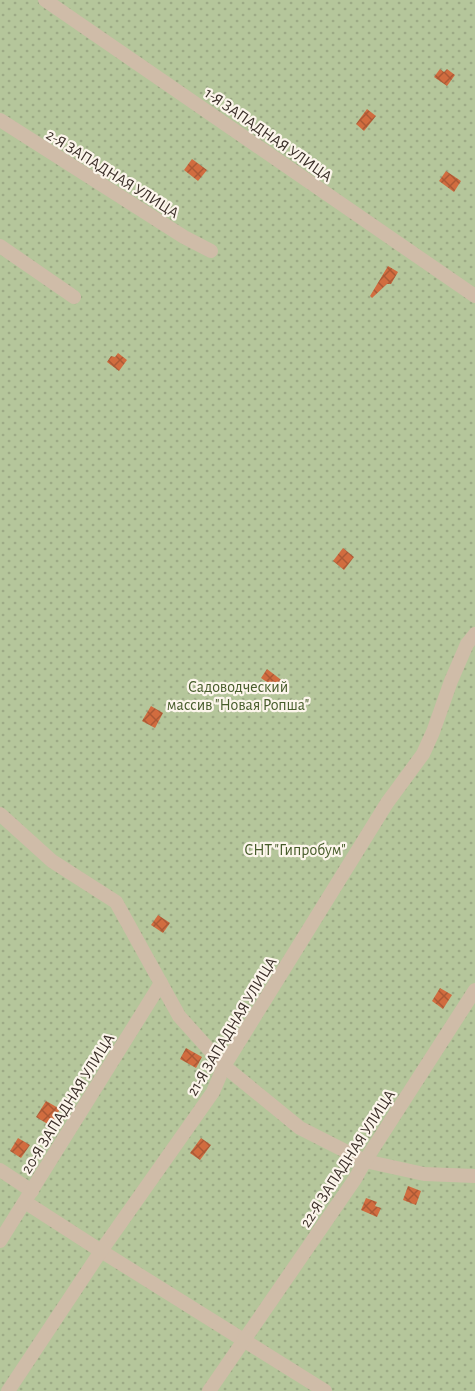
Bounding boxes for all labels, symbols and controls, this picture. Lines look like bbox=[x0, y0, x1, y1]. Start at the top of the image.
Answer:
street label: 1-Я ЗАПАДНАЯ УЛИЦА bbox=[202, 85, 335, 185]
street label: 2-Я ЗАПАДНАЯ УЛИЦА bbox=[43, 126, 182, 222]
park label: Садоводческий массив "Новая Ропша" bbox=[167, 679, 309, 713]
park label: СНТ "Гипробум" bbox=[244, 842, 346, 859]
street label: 21-Я ЗАПАДНАЯ УЛИЦА bbox=[184, 954, 280, 1099]
street label: 20-Я ЗАПАДНАЯ УЛИЦА bbox=[18, 1030, 118, 1176]
street label: 22-Я ЗАПАДНАЯ УЛИЦА bbox=[297, 1086, 399, 1230]

